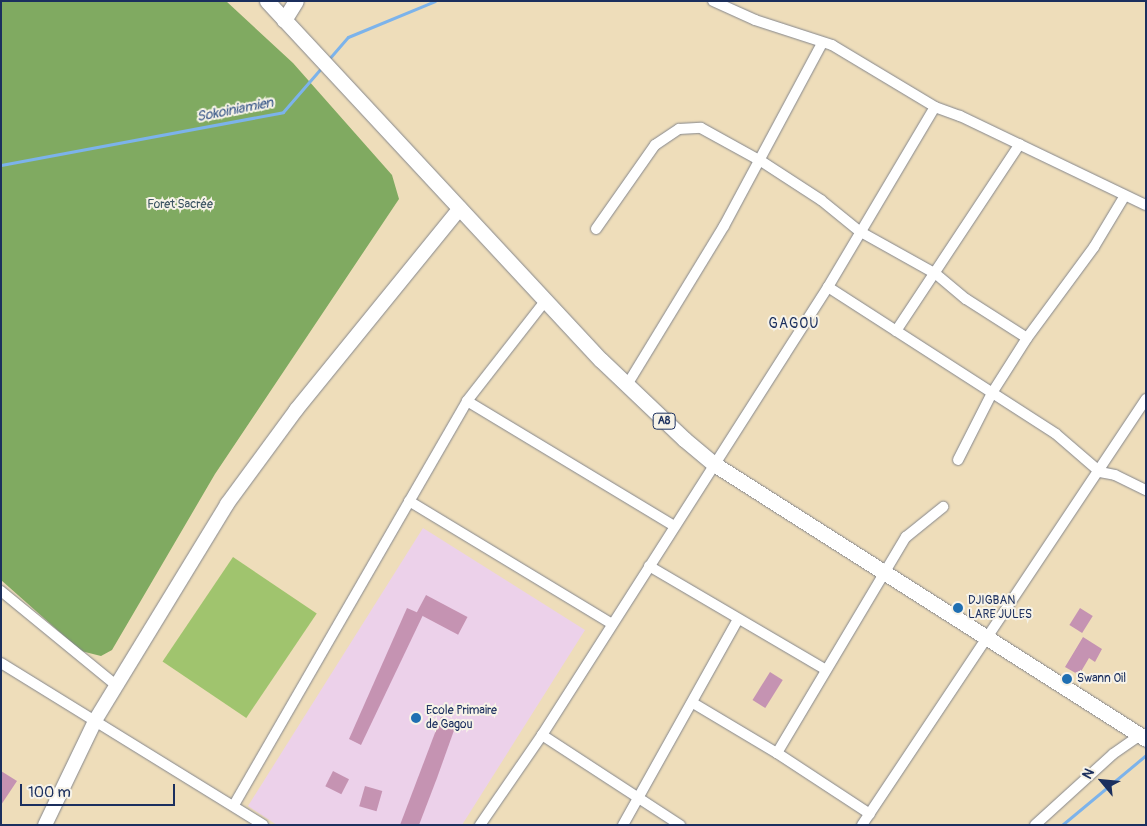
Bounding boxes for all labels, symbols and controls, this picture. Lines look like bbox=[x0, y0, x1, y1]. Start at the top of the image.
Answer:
water label: Sokoiniamien bbox=[195, 94, 275, 126]
park label: Foret Sacrée bbox=[147, 198, 213, 212]
district label: GAGOU bbox=[768, 316, 820, 332]
road number: A8 bbox=[652, 412, 676, 430]
place label: DJIGBAN LARE JULES bbox=[968, 594, 1032, 622]
marker: DJIGBAN LARE JULES bbox=[952, 602, 964, 614]
place label: Swann Oil bbox=[1077, 672, 1126, 686]
marker: Swann Oil bbox=[1061, 673, 1073, 685]
place label: Ecole Primaire de Gagou bbox=[426, 704, 497, 732]
marker: Ecole Primaire de Gagou bbox=[410, 712, 422, 724]
north arrow bbox=[1077, 756, 1127, 806]
text: N bbox=[1079, 766, 1098, 782]
scale bar bbox=[22, 774, 178, 806]
text: 100 m bbox=[28, 783, 71, 802]

